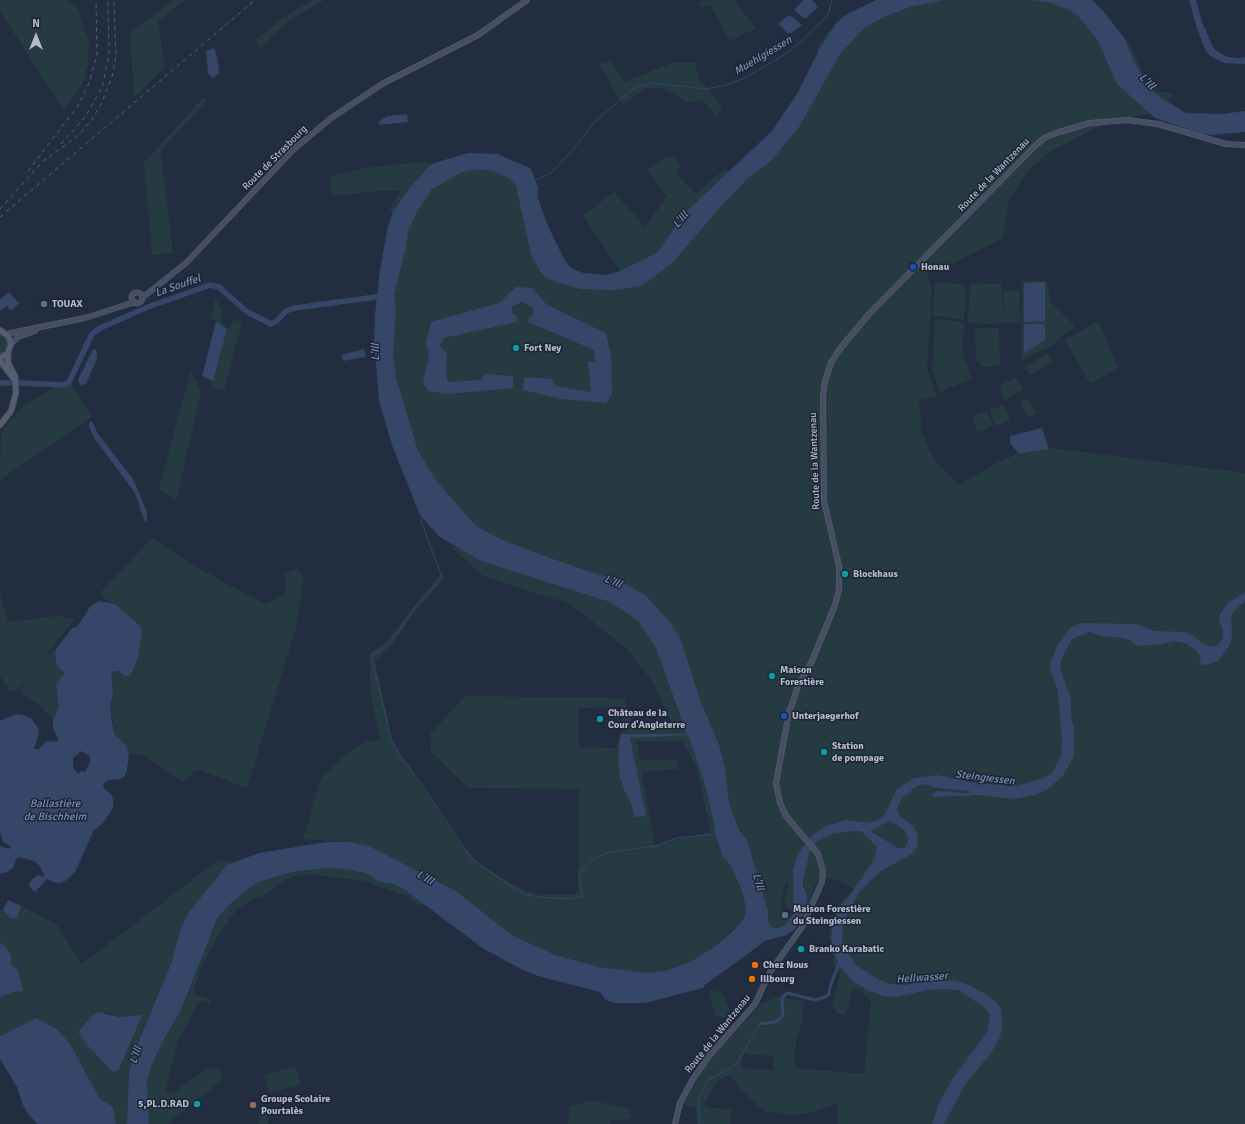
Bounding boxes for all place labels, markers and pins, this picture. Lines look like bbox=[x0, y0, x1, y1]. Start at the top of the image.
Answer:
place label: Honau bbox=[921, 261, 949, 273]
marker: Honau bbox=[908, 262, 918, 272]
place label: TOUAX bbox=[52, 298, 83, 310]
marker: TOUAX bbox=[39, 299, 49, 309]
place label: Fort Ney bbox=[524, 342, 561, 354]
marker: Fort Ney bbox=[511, 343, 521, 353]
place label: Blockhaus bbox=[853, 568, 898, 580]
marker: Blockhaus bbox=[840, 569, 850, 579]
place label: Maison Forestière bbox=[780, 664, 824, 688]
marker: Maison Forestière bbox=[767, 671, 777, 681]
place label: Château de la Cour d'Angleterre bbox=[608, 707, 685, 730]
place label: Unterjaegerhof bbox=[792, 710, 859, 722]
marker: Unterjaegerhof bbox=[779, 711, 789, 721]
marker: Château de la Cour d'Angleterre bbox=[595, 714, 605, 724]
place label: Station de pompage bbox=[832, 740, 884, 764]
marker: Station de pompage bbox=[819, 747, 829, 757]
place label: Maison Forestière du Steingiessen bbox=[793, 903, 871, 926]
marker: Maison Forestière du Steingiessen bbox=[780, 910, 790, 920]
place label: Branko Karabatic bbox=[809, 943, 884, 955]
marker: Branko Karabatic bbox=[796, 944, 806, 954]
place label: Chez Nous bbox=[763, 959, 808, 971]
marker: Chez Nous bbox=[750, 960, 760, 970]
place label: Illbourg bbox=[760, 973, 795, 985]
marker: Illbourg bbox=[747, 974, 757, 984]
place label: Groupe Scolaire Pourtalès bbox=[261, 1093, 330, 1116]
place label: 5,PL.D.RAD bbox=[138, 1098, 189, 1110]
marker: 5,PL.D.RAD bbox=[192, 1099, 202, 1109]
marker: Groupe Scolaire Pourtalès bbox=[248, 1100, 258, 1110]

